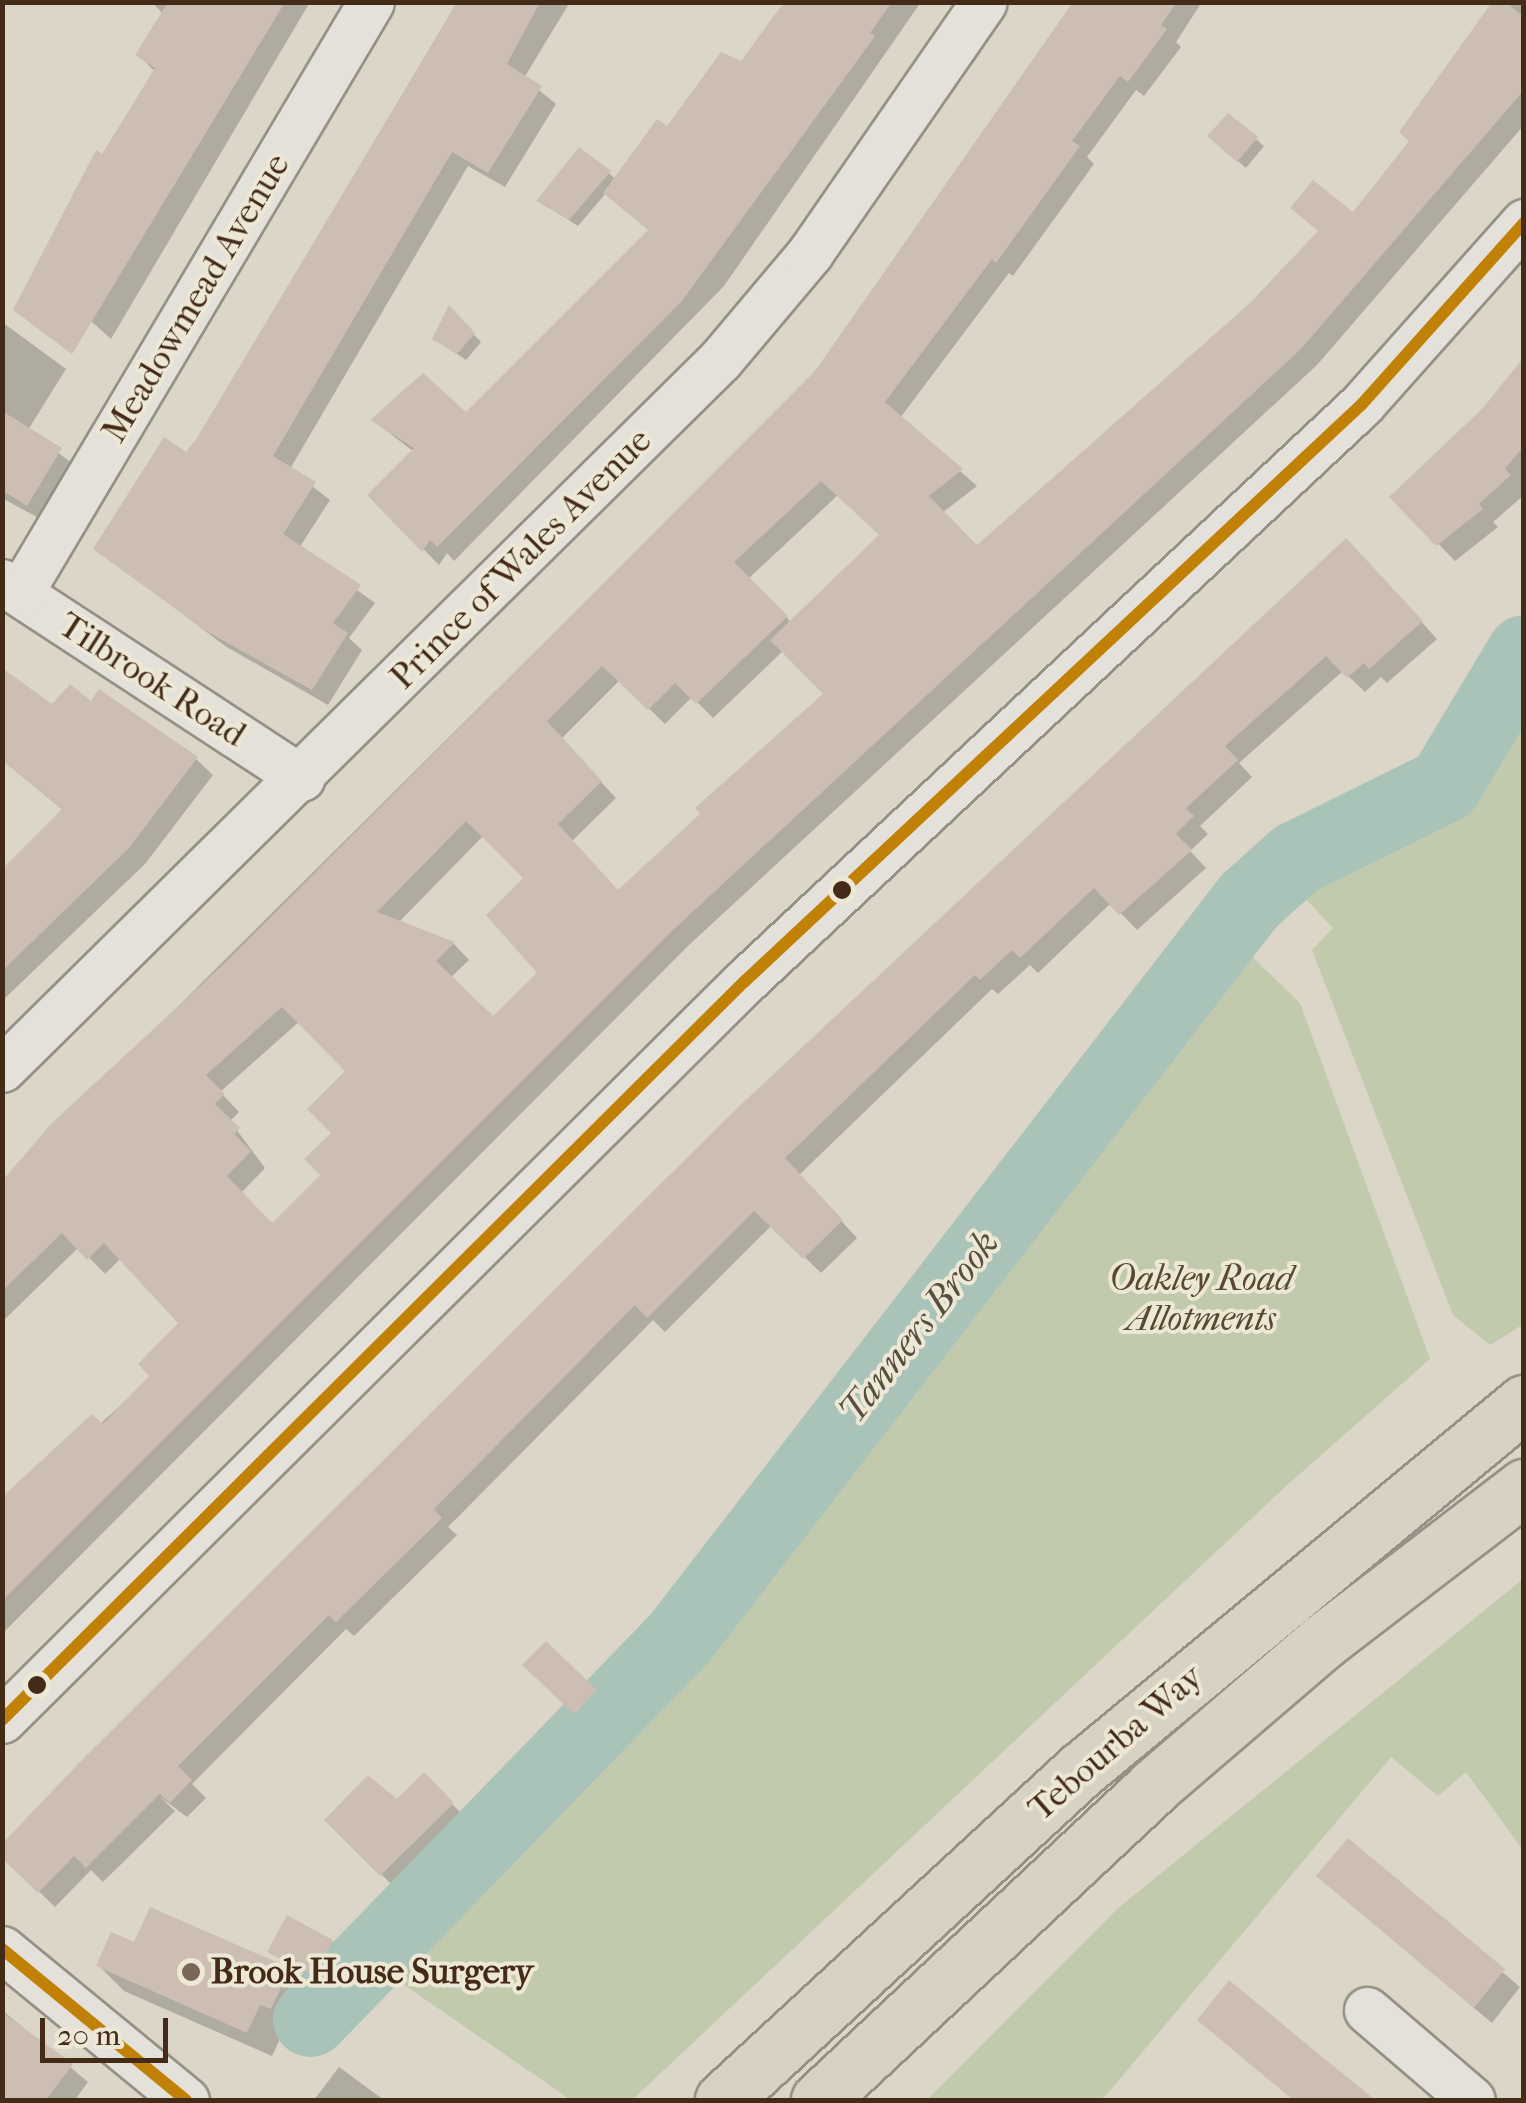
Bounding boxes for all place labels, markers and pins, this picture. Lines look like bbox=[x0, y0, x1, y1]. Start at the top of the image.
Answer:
unlabelled marker bbox=[832, 880, 852, 900]
unlabelled marker bbox=[27, 1675, 47, 1695]
place label: Brook House Surgery bbox=[211, 1951, 533, 1993]
marker: Brook House Surgery bbox=[180, 1961, 202, 1983]

